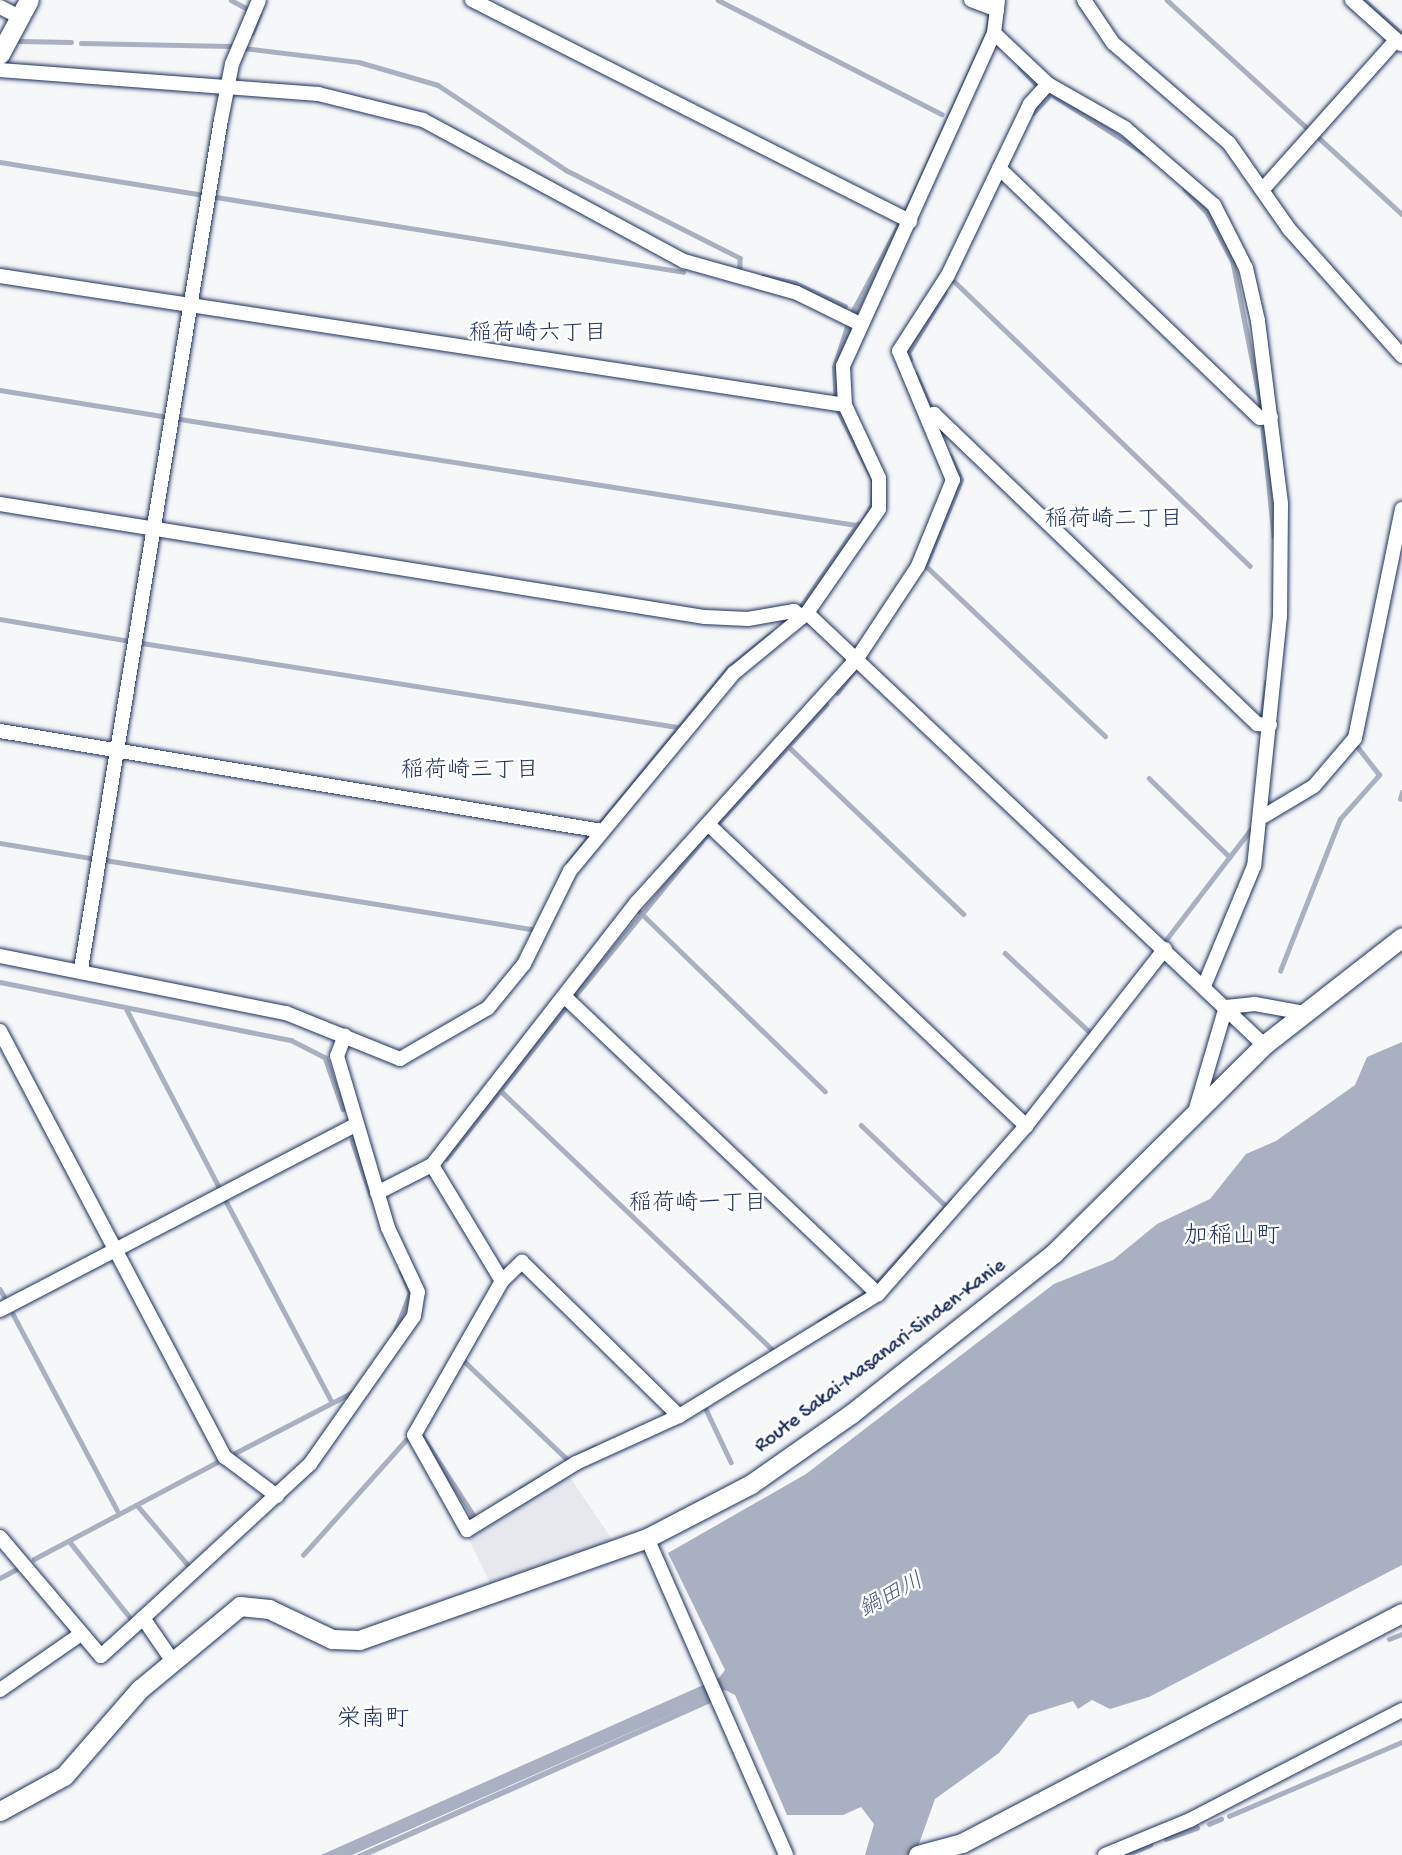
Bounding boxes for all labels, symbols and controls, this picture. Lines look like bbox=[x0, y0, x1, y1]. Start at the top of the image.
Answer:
district label: 稲荷崎六丁目 bbox=[469, 321, 607, 349]
district label: 稲荷崎二丁目 bbox=[1045, 507, 1183, 535]
district label: 稲荷崎三丁目 bbox=[401, 758, 539, 786]
district label: 稲荷崎一丁目 bbox=[629, 1191, 767, 1219]
district label: 加稲山町 bbox=[1184, 1224, 1280, 1252]
street label: Route Sakai-Masanari-Sinden-Kanie bbox=[750, 1254, 1012, 1460]
water label: 鍋田川 bbox=[855, 1569, 929, 1625]
district label: 栄南町 bbox=[337, 1707, 409, 1735]

